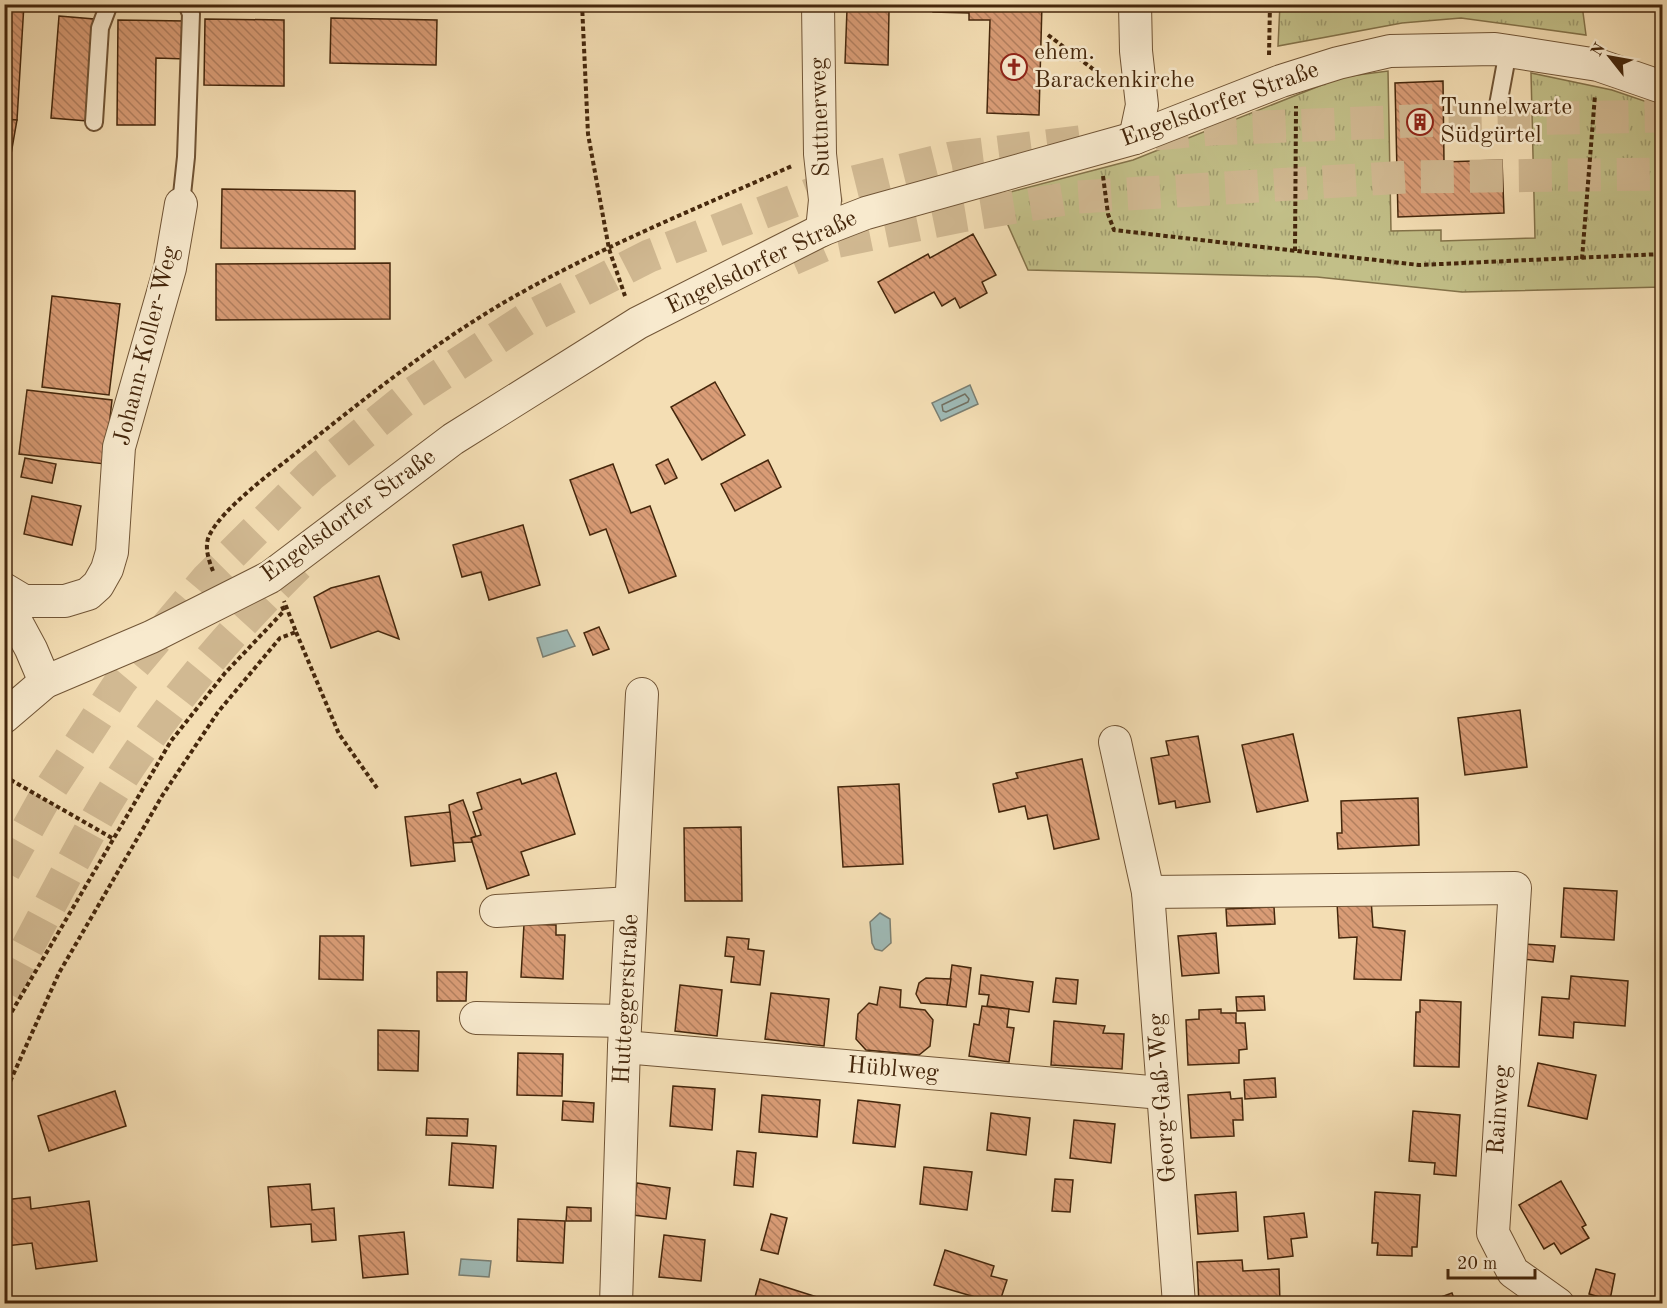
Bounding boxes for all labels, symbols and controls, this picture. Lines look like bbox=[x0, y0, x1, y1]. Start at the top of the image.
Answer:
north arrow bbox=[1580, 27, 1640, 87]
text: N bbox=[1589, 40, 1609, 60]
place label: ehem. Barackenkirche bbox=[1034, 41, 1194, 93]
church icon: ehem. Barackenkirche bbox=[999, 52, 1029, 82]
street label: Suttnerweg bbox=[807, 57, 835, 177]
street label: Engelsdorfer Straße bbox=[1118, 58, 1322, 152]
place label: Tunnelwarte Südgürtel bbox=[1440, 96, 1572, 148]
building icon: Tunnelwarte Südgürtel bbox=[1405, 107, 1435, 137]
street label: Engelsdorfer Straße bbox=[663, 206, 861, 320]
street label: Johann-Koller-Weg bbox=[111, 244, 183, 448]
street label: Engelsdorfer Straße bbox=[257, 445, 441, 587]
street label: Hutteggerstraße bbox=[611, 913, 643, 1085]
street label: Georg-Gaß-Weg bbox=[1145, 1012, 1181, 1184]
street label: Hüblweg bbox=[846, 1054, 940, 1086]
street label: Rainweg bbox=[1485, 1064, 1515, 1156]
scale bar bbox=[1448, 1242, 1535, 1280]
text: 20 m bbox=[1457, 1255, 1497, 1273]

